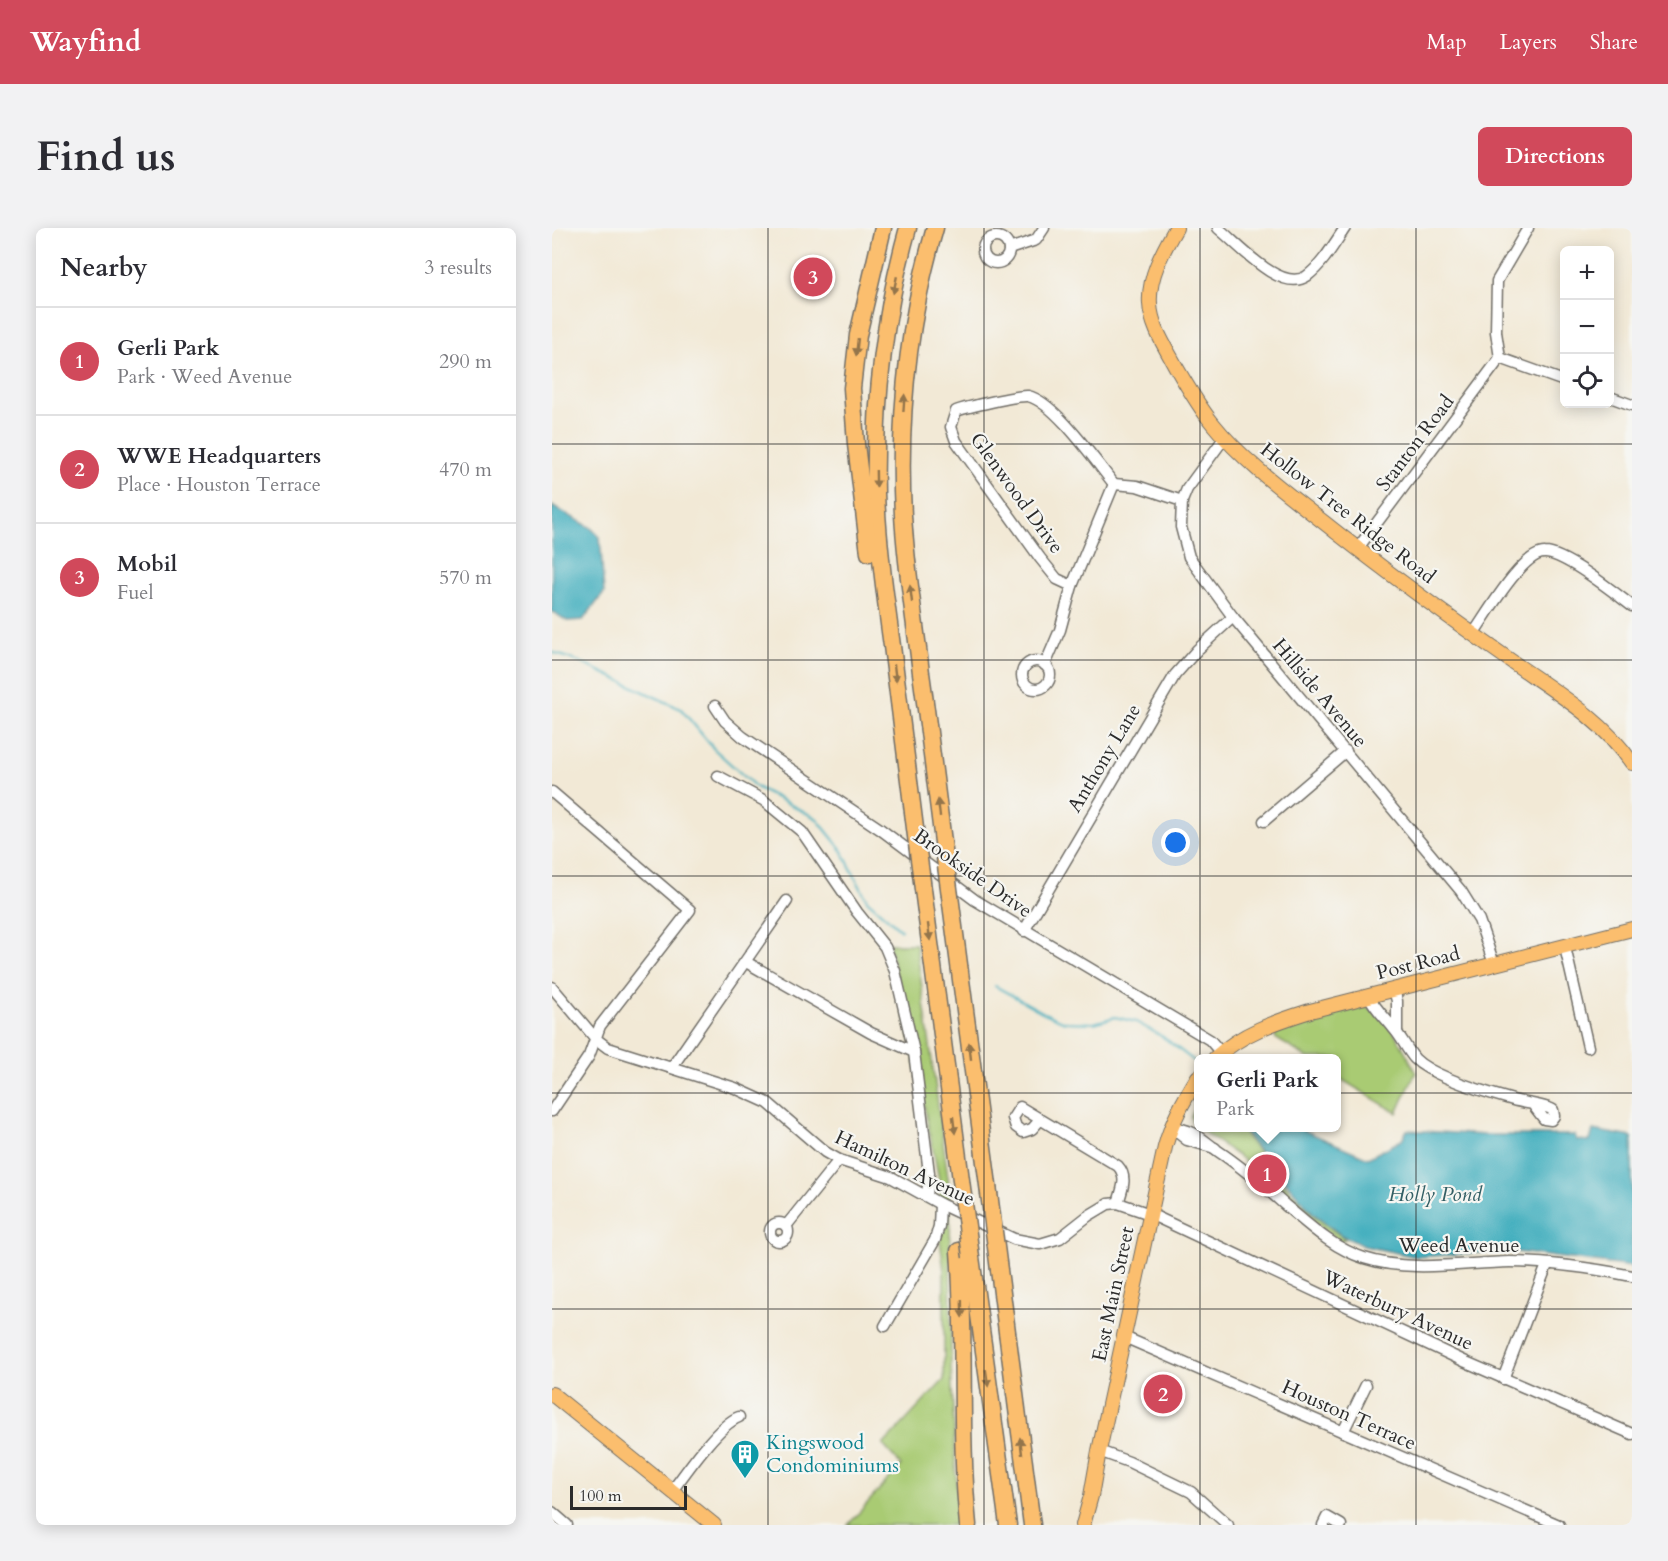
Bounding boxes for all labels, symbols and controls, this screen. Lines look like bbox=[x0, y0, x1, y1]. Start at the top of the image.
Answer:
text: Wayfind bbox=[30, 23, 141, 61]
text: Map bbox=[1427, 28, 1467, 57]
text: Layers bbox=[1500, 28, 1557, 57]
text: Share bbox=[1590, 28, 1638, 57]
button: Directions bbox=[1478, 127, 1632, 186]
text: Find us bbox=[36, 128, 176, 185]
map controls bbox=[1560, 246, 1614, 408]
button: + bbox=[1560, 246, 1614, 300]
text: Nearby bbox=[60, 250, 148, 285]
text: 3 results bbox=[424, 254, 492, 281]
pin: 3 bbox=[794, 254, 832, 300]
one-way arrow bbox=[889, 276, 899, 294]
button: − bbox=[1560, 300, 1614, 354]
text: Gerli Park bbox=[117, 333, 219, 363]
one-way arrow bbox=[852, 337, 862, 356]
text: 1 bbox=[74, 348, 85, 375]
text: 290 m bbox=[439, 348, 492, 375]
button: locate bbox=[1560, 354, 1614, 408]
text: Park · Weed Avenue bbox=[117, 363, 292, 390]
street label: Stanton Road bbox=[1370, 389, 1460, 497]
one-way arrow bbox=[899, 393, 909, 412]
street label: Glenwood Drive bbox=[964, 427, 1070, 559]
street label: Hollow Tree Ridge Road bbox=[1255, 436, 1441, 590]
text: WWE Headquarters bbox=[117, 441, 321, 471]
text: 2 bbox=[74, 456, 85, 483]
text: 470 m bbox=[439, 456, 492, 483]
one-way arrow bbox=[871, 469, 881, 488]
text: Place · Houston Terrace bbox=[117, 471, 321, 498]
text: Mobil bbox=[117, 549, 177, 579]
text: 3 bbox=[74, 564, 85, 591]
text: 570 m bbox=[439, 564, 492, 591]
text: Fuel bbox=[117, 579, 154, 606]
one-way arrow bbox=[906, 585, 916, 604]
street label: Hillside Avenue bbox=[1266, 633, 1374, 753]
one-way arrow bbox=[891, 663, 900, 682]
street label: Anthony Lane bbox=[1061, 699, 1147, 817]
one-way arrow bbox=[934, 799, 944, 818]
street label: Brookside Drive bbox=[908, 822, 1038, 924]
your location bbox=[1161, 828, 1190, 857]
one-way arrow bbox=[924, 922, 933, 941]
street label: Post Road bbox=[1374, 940, 1463, 986]
one-way arrow bbox=[966, 1042, 975, 1061]
popup bbox=[1194, 1054, 1341, 1132]
text: Gerli Park bbox=[1216, 1065, 1319, 1095]
text: Park bbox=[1216, 1095, 1255, 1122]
one-way arrow bbox=[949, 1116, 958, 1135]
street label: Hamilton Avenue bbox=[831, 1124, 979, 1212]
pin: 1 bbox=[1248, 1152, 1286, 1196]
water label: Holly Pond bbox=[1388, 1180, 1483, 1209]
street label: East Main Street bbox=[1086, 1223, 1141, 1364]
street label: Weed Avenue bbox=[1397, 1232, 1520, 1259]
street label: Waterbury Avenue bbox=[1317, 1263, 1478, 1357]
one-way arrow bbox=[957, 1300, 967, 1319]
one-way arrow bbox=[982, 1369, 991, 1388]
pin: 2 bbox=[1144, 1372, 1182, 1416]
street label: Houston Terrace bbox=[1278, 1373, 1420, 1457]
place label: Kingswood Condominiums bbox=[766, 1429, 899, 1479]
one-way arrow bbox=[1017, 1437, 1026, 1456]
building icon: Kingswood Condominiums bbox=[729, 1438, 761, 1480]
scale bar bbox=[570, 1483, 687, 1510]
text: 100 m bbox=[579, 1485, 621, 1507]

